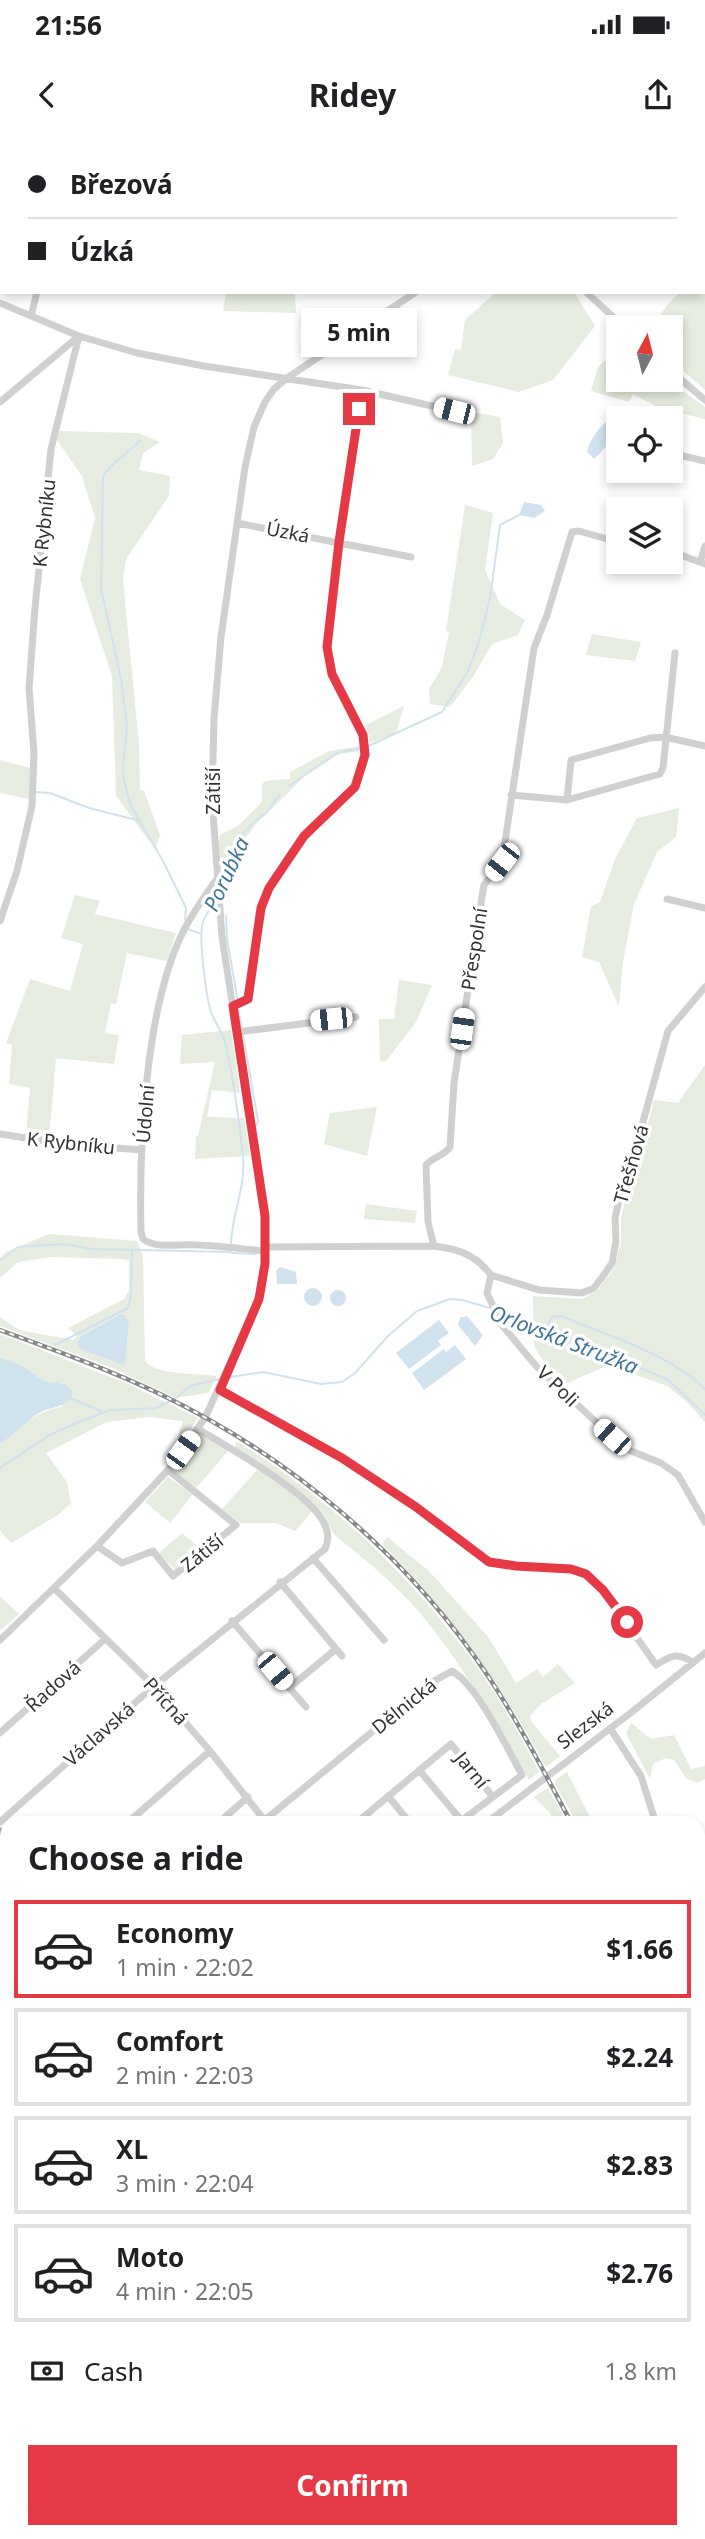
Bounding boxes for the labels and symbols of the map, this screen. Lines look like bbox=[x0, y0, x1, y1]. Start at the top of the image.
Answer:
callout: 5 min bbox=[301, 308, 417, 356]
north arrow bbox=[606, 315, 682, 392]
route end bbox=[343, 393, 375, 425]
car bbox=[432, 396, 477, 426]
street label: K Rybníku bbox=[26, 478, 62, 568]
street label: Úzká bbox=[264, 515, 312, 549]
street label: Zátiší bbox=[200, 766, 226, 815]
water label: Porubka bbox=[197, 832, 255, 916]
car bbox=[481, 839, 524, 885]
street label: Přespolní bbox=[455, 905, 494, 992]
car bbox=[310, 1006, 353, 1032]
car bbox=[449, 1007, 476, 1051]
street label: Údolní bbox=[129, 1083, 161, 1144]
street label: Třešňová bbox=[607, 1121, 655, 1207]
street label: K Rybníku bbox=[26, 1125, 116, 1161]
water label: Orlovská Stružka bbox=[486, 1298, 642, 1380]
street label: V Poli bbox=[531, 1360, 585, 1412]
car bbox=[590, 1415, 635, 1459]
car bbox=[163, 1427, 204, 1473]
street label: Zátiší bbox=[175, 1527, 229, 1578]
route start bbox=[611, 1606, 643, 1638]
car bbox=[254, 1648, 297, 1694]
street label: Řadová bbox=[20, 1654, 86, 1718]
street label: Příčná bbox=[138, 1672, 194, 1730]
street label: Dělnická bbox=[366, 1672, 442, 1740]
street label: Slezská bbox=[551, 1695, 619, 1755]
street label: Václavská bbox=[58, 1696, 140, 1772]
street label: Jarní bbox=[448, 1745, 495, 1795]

